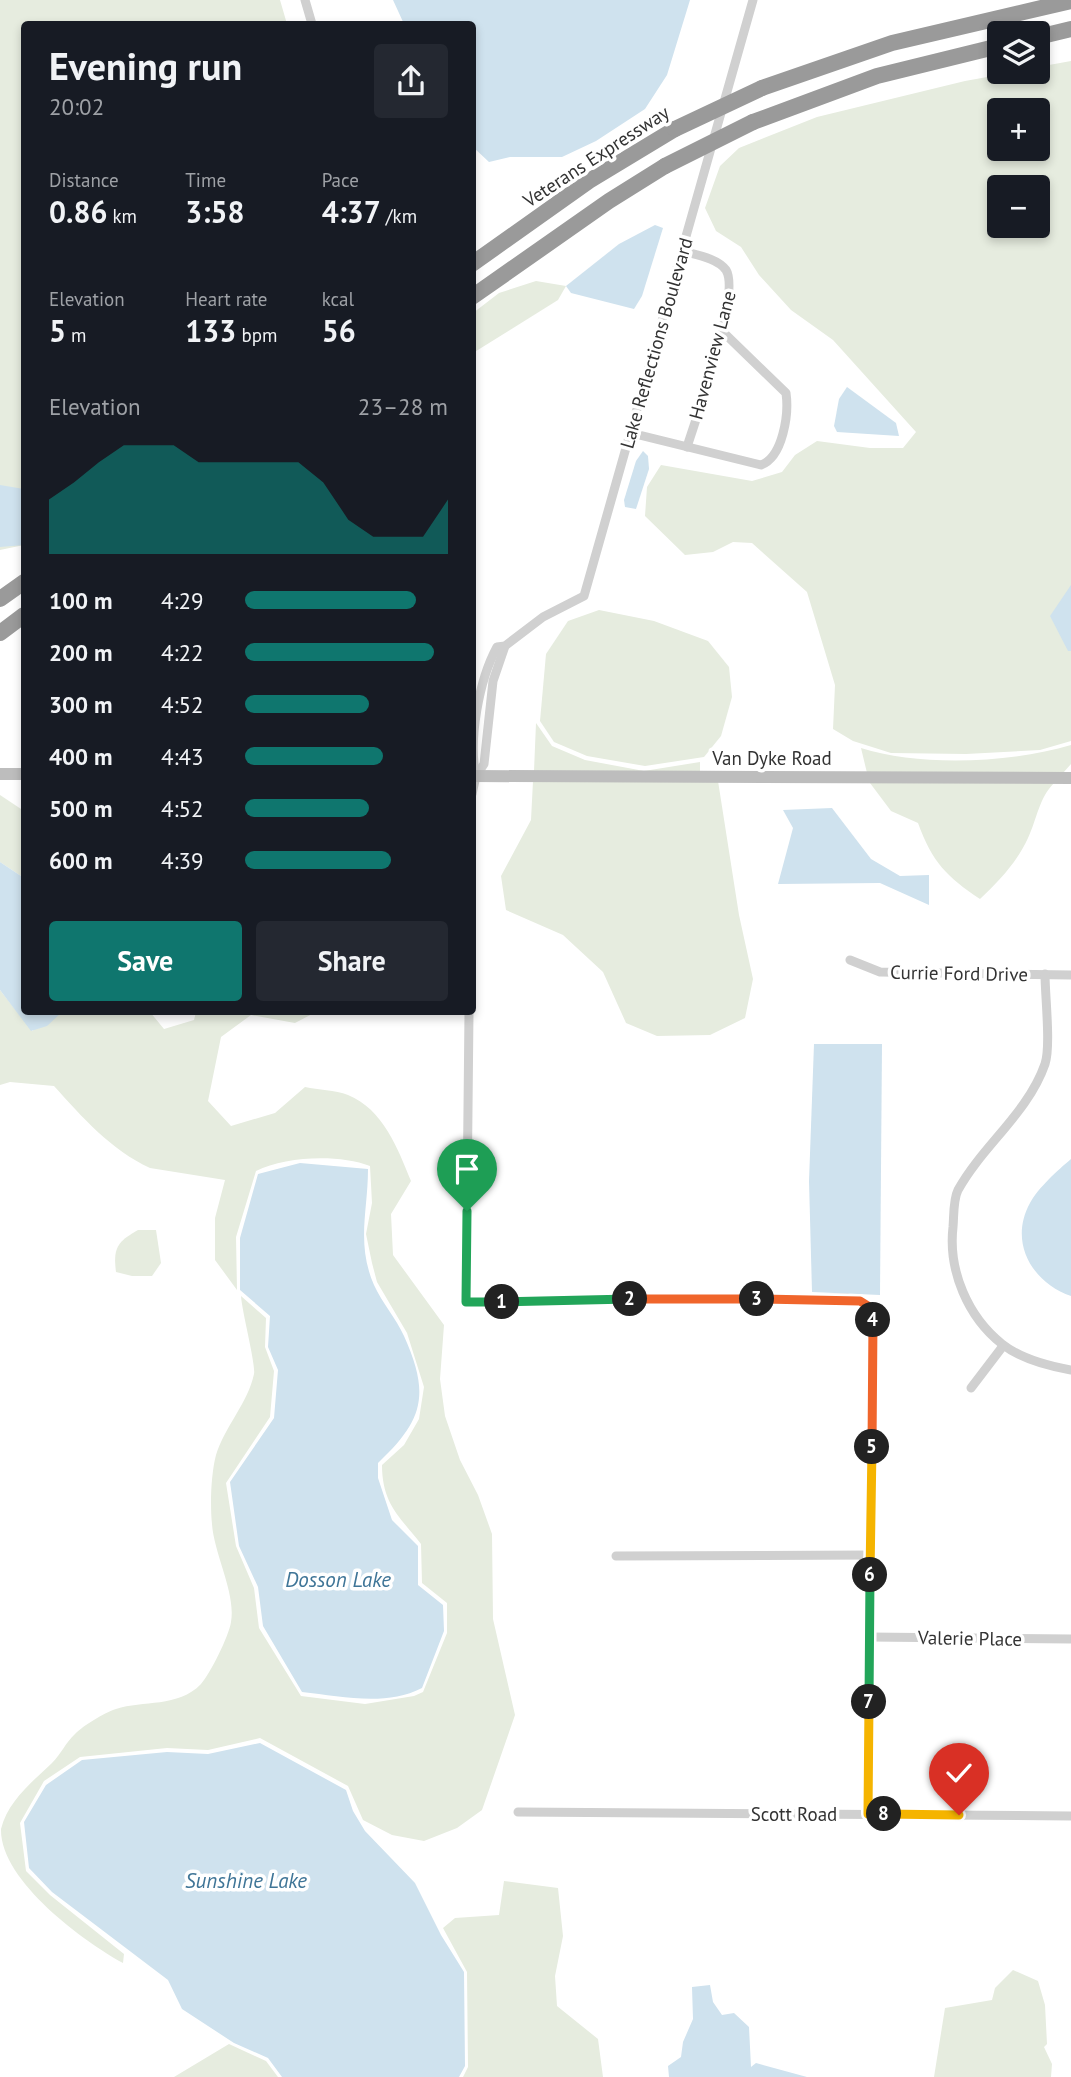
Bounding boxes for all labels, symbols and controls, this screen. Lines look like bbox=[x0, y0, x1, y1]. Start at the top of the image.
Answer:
map controls bbox=[987, 21, 1050, 238]
button: layers bbox=[987, 21, 1050, 84]
text: Evening run bbox=[49, 41, 242, 90]
button: share bbox=[374, 44, 448, 118]
text: 20:02 bbox=[49, 92, 104, 121]
button: + bbox=[987, 98, 1050, 161]
street label: Veterans Expressway bbox=[518, 100, 674, 213]
text: Distance bbox=[49, 168, 119, 192]
text: Time bbox=[185, 168, 226, 192]
text: Pace bbox=[322, 168, 359, 192]
button: − bbox=[987, 175, 1050, 238]
text: 0.86 bbox=[49, 192, 107, 231]
text: 3:58 bbox=[185, 192, 244, 231]
text: 4:37 bbox=[322, 192, 381, 231]
text: km bbox=[107, 204, 137, 228]
text: /km bbox=[381, 204, 417, 228]
street label: Lake Reflections Boulevard bbox=[614, 235, 698, 451]
text: Elevation bbox=[49, 287, 125, 311]
text: Heart rate bbox=[185, 287, 267, 311]
text: kcal bbox=[322, 287, 354, 311]
street label: Havenview Lane bbox=[683, 288, 741, 422]
text: 5 bbox=[49, 311, 66, 350]
text: 133 bbox=[185, 311, 236, 350]
text: 56 bbox=[322, 311, 356, 350]
text: m bbox=[66, 323, 87, 347]
text: bpm bbox=[236, 323, 277, 347]
text: Elevation bbox=[49, 392, 141, 421]
text: 23–28 m bbox=[358, 392, 448, 421]
text: 100 m bbox=[49, 586, 112, 615]
text: 4:29 bbox=[161, 586, 204, 615]
text: 200 m bbox=[49, 638, 112, 667]
text: 4:22 bbox=[161, 638, 204, 667]
text: 300 m bbox=[49, 690, 112, 719]
text: 4:52 bbox=[161, 690, 204, 719]
text: 400 m bbox=[49, 742, 112, 771]
text: 4:43 bbox=[161, 742, 204, 771]
street label: Van Dyke Road bbox=[711, 746, 832, 770]
text: 500 m bbox=[49, 794, 112, 823]
text: 4:52 bbox=[161, 794, 204, 823]
text: 600 m bbox=[49, 846, 112, 875]
text: 4:39 bbox=[161, 846, 204, 875]
button: Save bbox=[49, 921, 242, 1001]
button: Share bbox=[256, 921, 448, 1001]
street label: Currie Ford Drive bbox=[890, 960, 1028, 986]
pin bbox=[437, 1139, 497, 1211]
icon: arrive bbox=[448, 1150, 486, 1188]
pin: 2 bbox=[612, 1282, 648, 1316]
pin: 3 bbox=[740, 1282, 774, 1316]
pin: 1 bbox=[484, 1284, 520, 1320]
text: 2 bbox=[624, 1286, 635, 1310]
text: 3 bbox=[751, 1286, 762, 1310]
text: 1 bbox=[496, 1289, 507, 1313]
pin: 4 bbox=[856, 1302, 890, 1338]
text: 4 bbox=[867, 1307, 878, 1331]
pin: 5 bbox=[854, 1430, 890, 1464]
text: 5 bbox=[866, 1434, 877, 1458]
pin: 6 bbox=[852, 1558, 888, 1592]
text: 6 bbox=[864, 1562, 875, 1586]
water label: Dosson Lake bbox=[285, 1566, 391, 1593]
street label: Valerie Place bbox=[917, 1625, 1022, 1651]
pin: 7 bbox=[852, 1684, 886, 1720]
text: 7 bbox=[863, 1689, 874, 1713]
pin bbox=[929, 1743, 989, 1815]
icon: check bbox=[940, 1754, 978, 1792]
pin: 8 bbox=[866, 1797, 902, 1832]
text: 8 bbox=[878, 1801, 889, 1825]
street label: Scott Road bbox=[751, 1802, 837, 1826]
water label: Sunshine Lake bbox=[185, 1867, 307, 1894]

